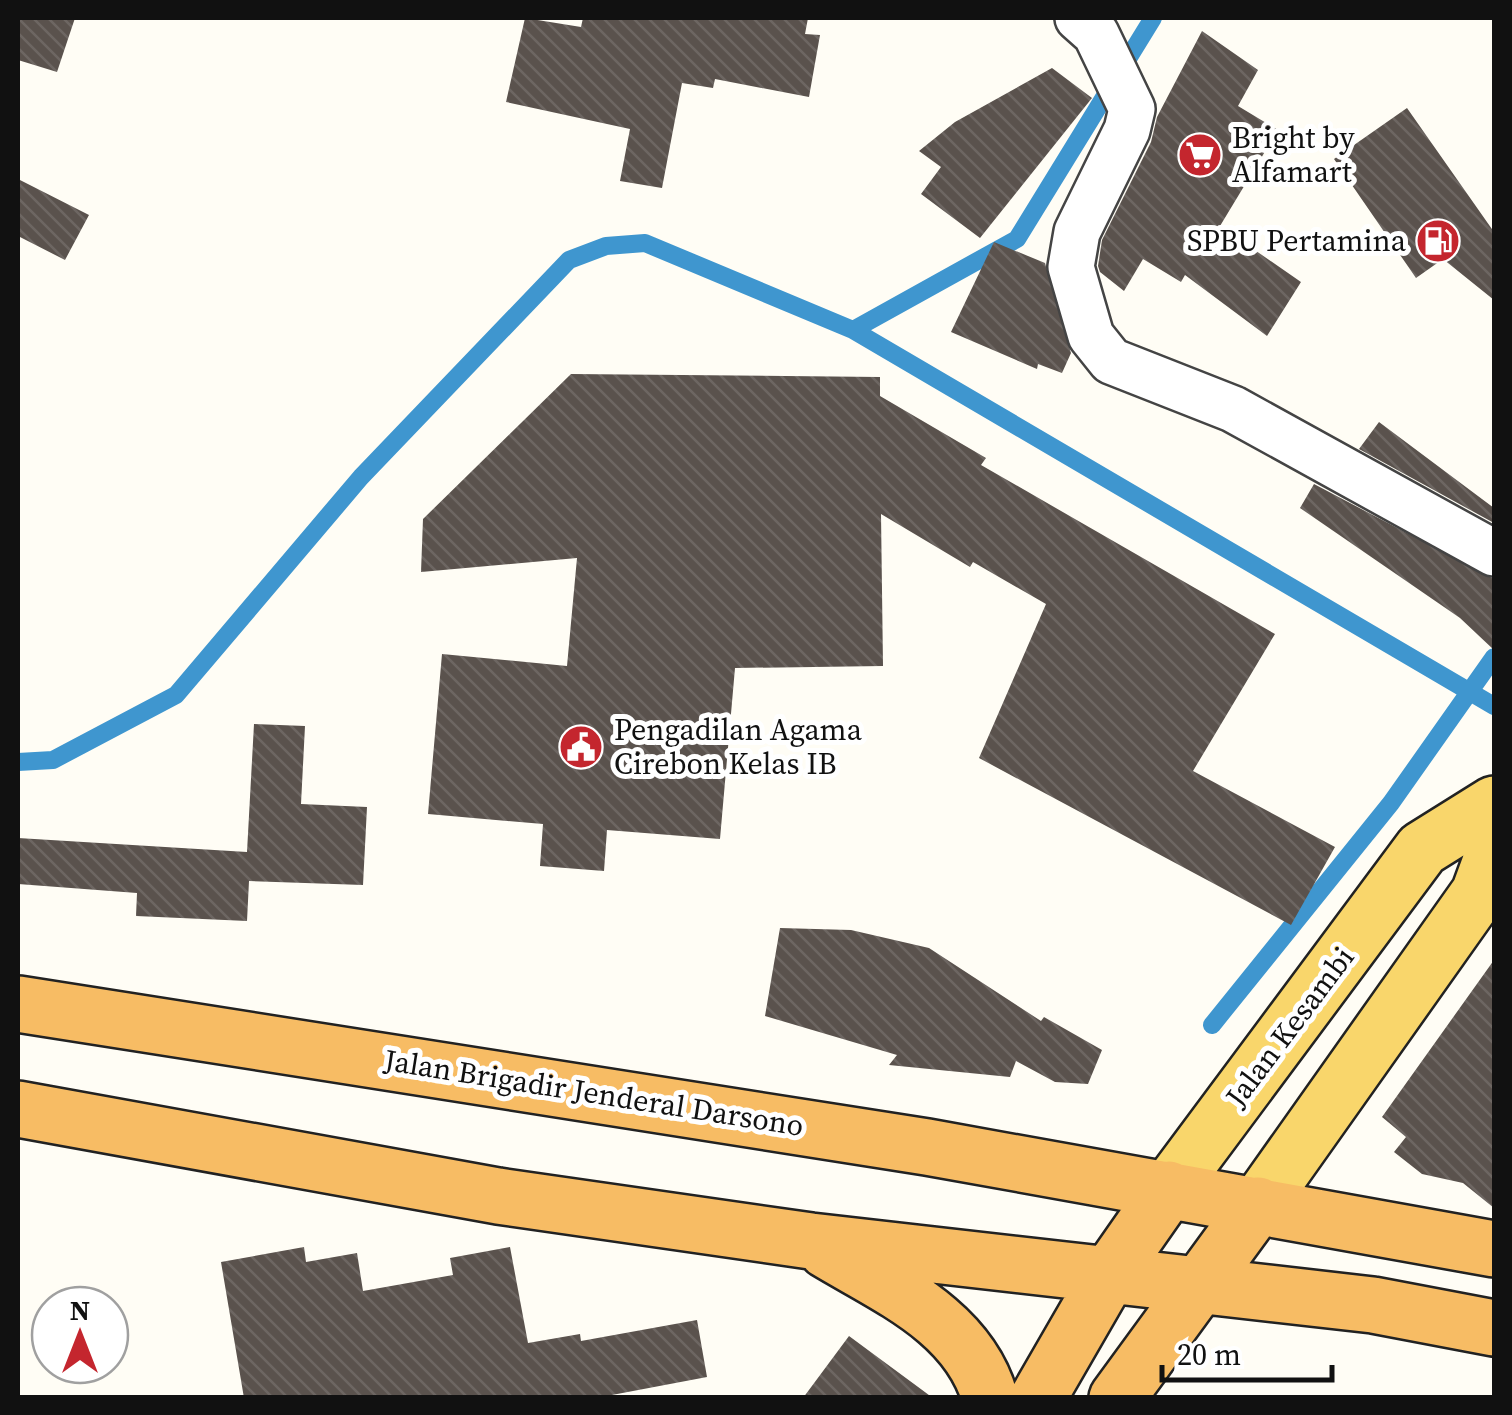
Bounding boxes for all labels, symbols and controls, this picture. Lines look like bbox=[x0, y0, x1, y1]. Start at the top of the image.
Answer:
place label: Bright by Alfamart bbox=[1232, 117, 1355, 192]
supermarket icon: Bright by Alfamart bbox=[1177, 132, 1223, 178]
fuel station icon: SPBU Pertamina bbox=[1415, 218, 1461, 264]
place label: SPBU Pertamina bbox=[1187, 220, 1407, 261]
place label: Pengadilan Agama Cirebon Kelas IB bbox=[614, 709, 863, 784]
public building icon: Pengadilan Agama Cirebon Kelas IB bbox=[558, 724, 604, 770]
street label: Jalan Kesambi bbox=[1215, 938, 1363, 1116]
street label: Jalan Brigadir Jenderal Darsono bbox=[381, 1039, 807, 1146]
north arrow bbox=[30, 1285, 130, 1385]
text: N bbox=[70, 1291, 90, 1329]
scale bar bbox=[1162, 1320, 1332, 1382]
text: 20 m bbox=[1177, 1334, 1241, 1375]

